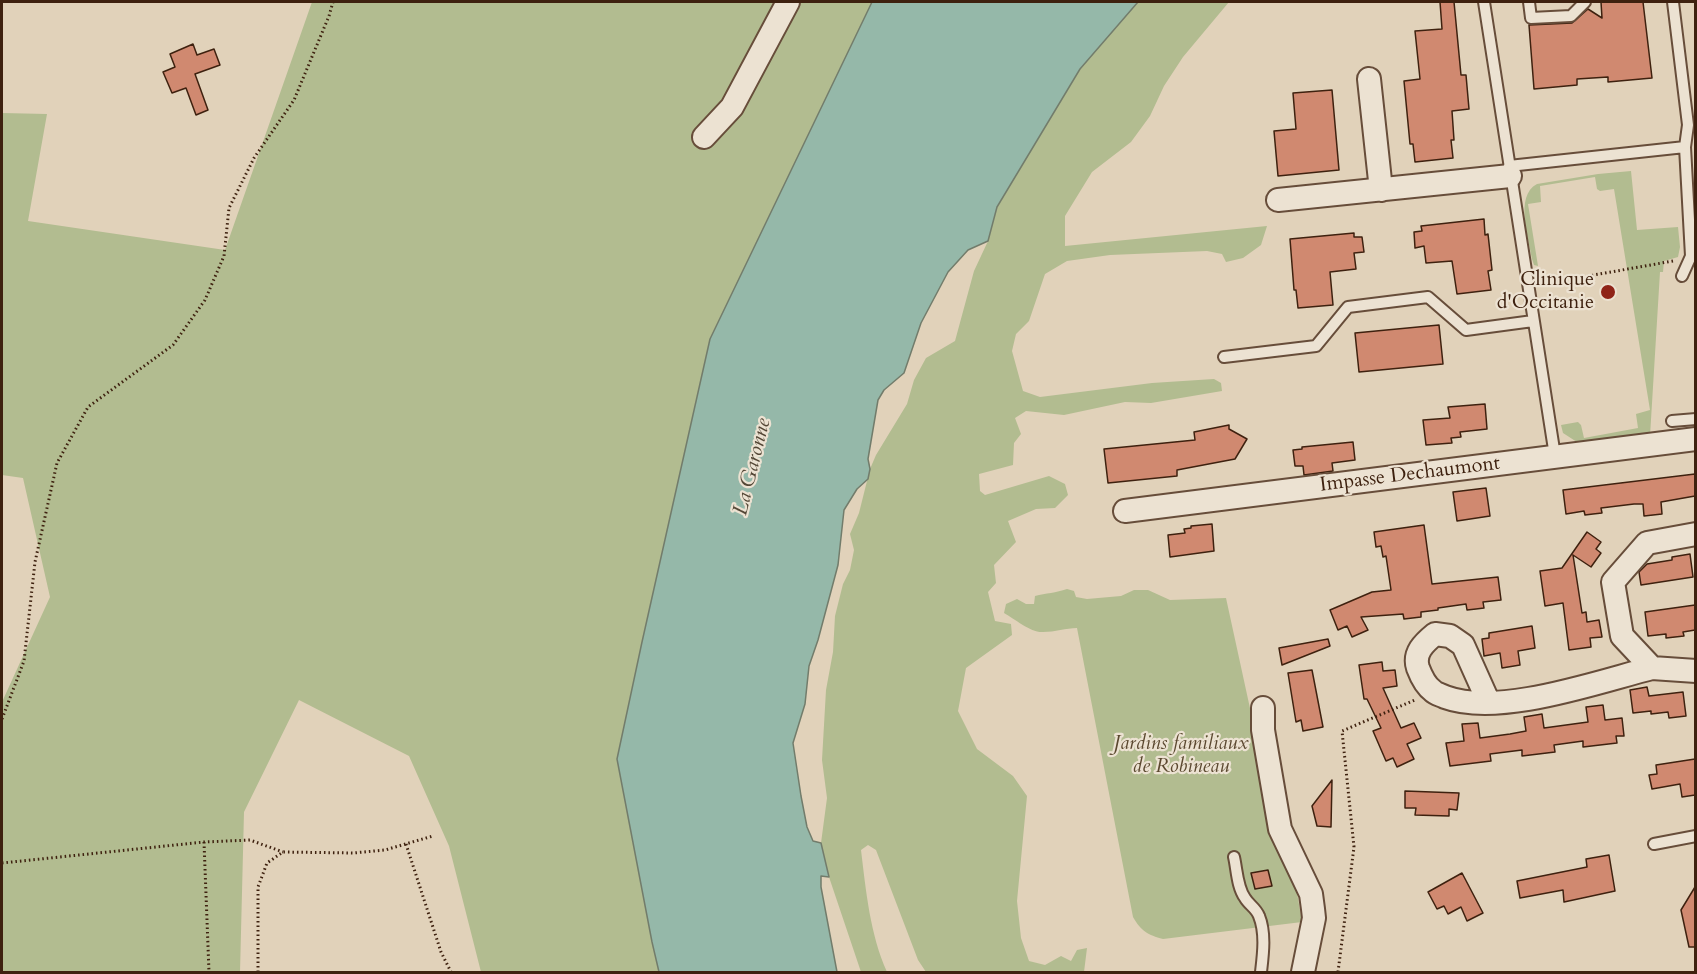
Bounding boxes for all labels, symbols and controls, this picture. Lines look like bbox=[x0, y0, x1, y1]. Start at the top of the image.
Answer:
place label: Clinique d'Occitanie bbox=[1497, 268, 1594, 315]
marker: Clinique d'Occitanie bbox=[1599, 283, 1617, 301]
water label: La Garonne bbox=[729, 416, 777, 518]
street label: Impasse Dechaumont bbox=[1319, 452, 1501, 498]
park label: Jardins familiaux de Robineau bbox=[1114, 732, 1248, 779]

